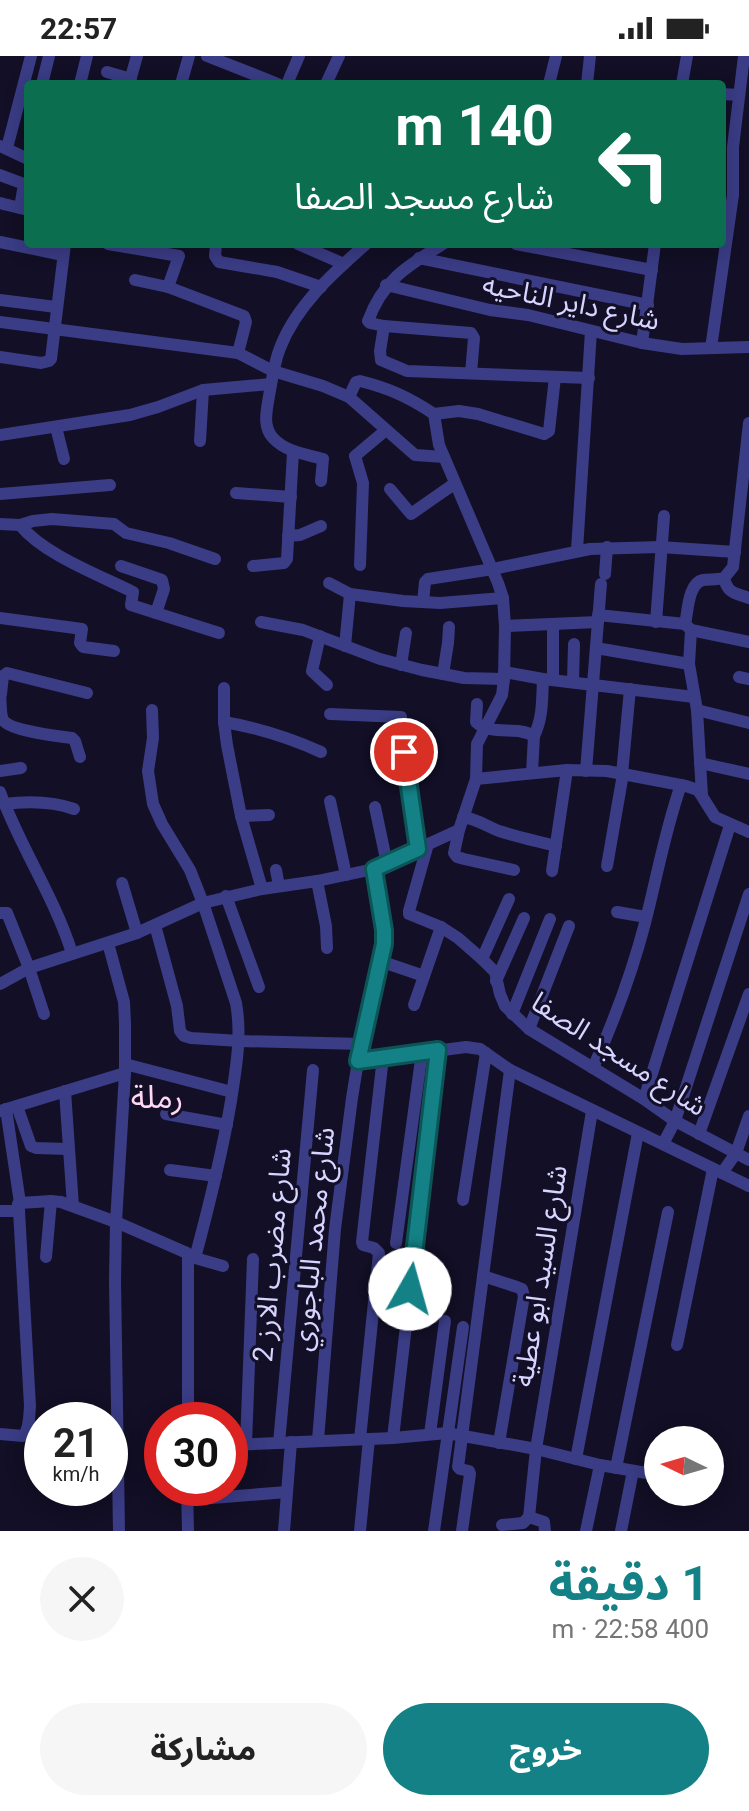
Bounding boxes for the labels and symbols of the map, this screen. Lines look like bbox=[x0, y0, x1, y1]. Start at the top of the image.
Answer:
street label: شارع داير الناحيه bbox=[479, 267, 663, 341]
pin bbox=[370, 718, 438, 786]
street label: شارع مسجد الصفا bbox=[523, 985, 713, 1126]
district label: رملة bbox=[131, 1078, 183, 1116]
street label: شارع محمد الباجوري bbox=[285, 1125, 346, 1353]
street label: شارع مضرب الارز 2 bbox=[246, 1147, 302, 1364]
street label: شارع السيد ابو عطية bbox=[506, 1163, 578, 1390]
position arrow bbox=[368, 1247, 452, 1331]
speed limit sign: 30 bbox=[144, 1402, 248, 1506]
north arrow bbox=[644, 1426, 724, 1506]

